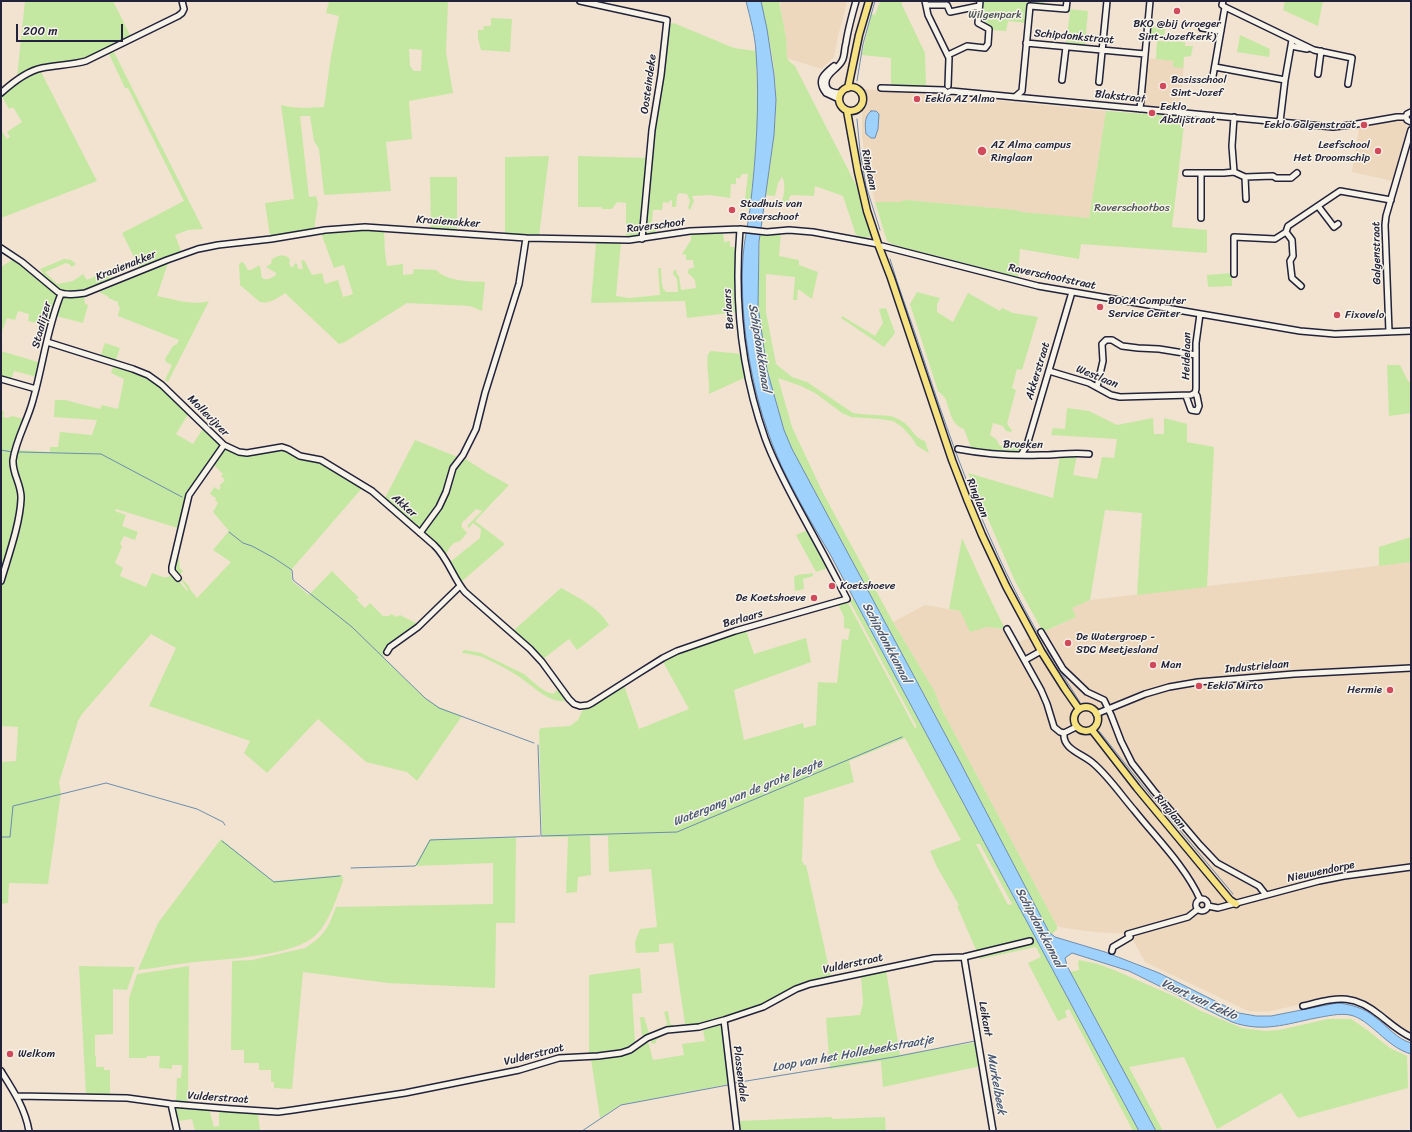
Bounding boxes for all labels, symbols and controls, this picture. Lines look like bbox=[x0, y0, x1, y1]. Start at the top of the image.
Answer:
marker: BKO @bij (vroeger Sint-Jozefkerk) bbox=[1172, 6, 1182, 16]
park label: Wilgenpark bbox=[968, 8, 1022, 22]
scale bar bbox=[18, 16, 125, 42]
place label: BKO @bij (vroeger Sint-Jozefkerk) bbox=[1133, 17, 1221, 43]
text: 200 m bbox=[23, 20, 57, 42]
street label: Schipdonkstraat bbox=[1033, 27, 1115, 47]
street label: Oosteindeke bbox=[638, 53, 660, 115]
place label: Basisschool Sint-Jozef bbox=[1171, 73, 1227, 99]
marker: Basisschool Sint-Jozef bbox=[1158, 81, 1168, 91]
street label: Blakstraat bbox=[1094, 88, 1146, 106]
place label: Eeklo AZ Alma bbox=[925, 92, 995, 106]
marker: Eeklo AZ Alma bbox=[912, 94, 922, 104]
place label: Eeklo Abdijstraat bbox=[1160, 100, 1216, 126]
marker: Eeklo Abdijstraat bbox=[1147, 108, 1157, 118]
place label: Eeklo Galgenstraat bbox=[1264, 118, 1356, 132]
marker: Eeklo Galgenstraat bbox=[1359, 120, 1369, 130]
place label: AZ Alma campus Ringlaan bbox=[991, 138, 1071, 164]
place label: Leefschool Het Droomschip bbox=[1294, 138, 1370, 164]
marker: AZ Alma campus Ringlaan bbox=[976, 145, 988, 157]
marker: Leefschool Het Droomschip bbox=[1373, 146, 1383, 156]
street label: Ringlaan bbox=[858, 148, 880, 192]
place label: Stadhuis van Raverschoot bbox=[740, 197, 802, 223]
park label: Raverschootbos bbox=[1094, 201, 1170, 215]
marker: Stadhuis van Raverschoot bbox=[727, 205, 737, 215]
street label: Kraaienakker bbox=[416, 213, 480, 231]
street label: Raverschoot bbox=[626, 216, 686, 236]
street label: Galgenstraat bbox=[1370, 221, 1384, 285]
street label: Kraaienakker bbox=[94, 248, 158, 284]
street label: Raverschootstraat bbox=[1007, 261, 1097, 293]
street label: Berlaars bbox=[721, 288, 737, 330]
place label: BOCA Computer Service Center bbox=[1108, 294, 1186, 320]
street label: Staalijzer bbox=[29, 300, 55, 350]
marker: BOCA Computer Service Center bbox=[1095, 302, 1105, 312]
water label: Schipdonkkanaal bbox=[745, 303, 773, 393]
place label: Fixovelo bbox=[1345, 308, 1384, 322]
marker: Fixovelo bbox=[1332, 310, 1342, 320]
street label: Heidelaan bbox=[1180, 332, 1194, 380]
street label: Akkerstraat bbox=[1023, 341, 1053, 401]
street label: Westlaan bbox=[1074, 363, 1120, 391]
street label: Mollevijver bbox=[184, 392, 232, 440]
street label: Broeken bbox=[1003, 438, 1043, 452]
street label: Ringlaan bbox=[963, 476, 991, 520]
street label: Akker bbox=[389, 491, 419, 521]
place label: Koetshoeve bbox=[840, 579, 895, 593]
marker: Koetshoeve bbox=[827, 581, 837, 591]
place label: De Koetshoeve bbox=[735, 591, 806, 605]
marker: De Koetshoeve bbox=[809, 593, 819, 603]
water label: Schipdonkkanaal bbox=[859, 600, 913, 686]
street label: Berlaars bbox=[722, 607, 764, 631]
place label: De Watergroep - SDC Meetjesland bbox=[1076, 630, 1158, 656]
marker: De Watergroep - SDC Meetjesland bbox=[1063, 638, 1073, 648]
place label: Man bbox=[1161, 658, 1181, 672]
street label: Industrielaan bbox=[1224, 658, 1290, 676]
marker: Man bbox=[1148, 660, 1158, 670]
place label: Eeklo Mirto bbox=[1207, 679, 1263, 693]
marker: Eeklo Mirto bbox=[1194, 681, 1204, 691]
place label: Hermie bbox=[1347, 683, 1382, 697]
marker: Hermie bbox=[1385, 685, 1395, 695]
water label: Watergang van de grote leegte bbox=[671, 756, 825, 830]
street label: Ringlaan bbox=[1152, 792, 1188, 832]
street label: Nieuwendorpe bbox=[1286, 858, 1356, 886]
water label: Schipdonkkanaal bbox=[1012, 885, 1066, 971]
street label: Vulderstraat bbox=[822, 951, 884, 977]
water label: Vaart van Eeklo bbox=[1159, 976, 1239, 1024]
street label: Leikant bbox=[975, 1000, 995, 1038]
water label: Loop van het Hollebeekstraatje bbox=[771, 1033, 935, 1075]
street label: Vulderstraat bbox=[503, 1041, 565, 1069]
street label: Plassendale bbox=[730, 1045, 750, 1103]
place label: Welkom bbox=[18, 1047, 55, 1061]
marker: Welkom bbox=[5, 1049, 15, 1059]
water label: Murkelbeek bbox=[984, 1052, 1008, 1116]
street label: Vulderstraat bbox=[187, 1089, 249, 1107]

